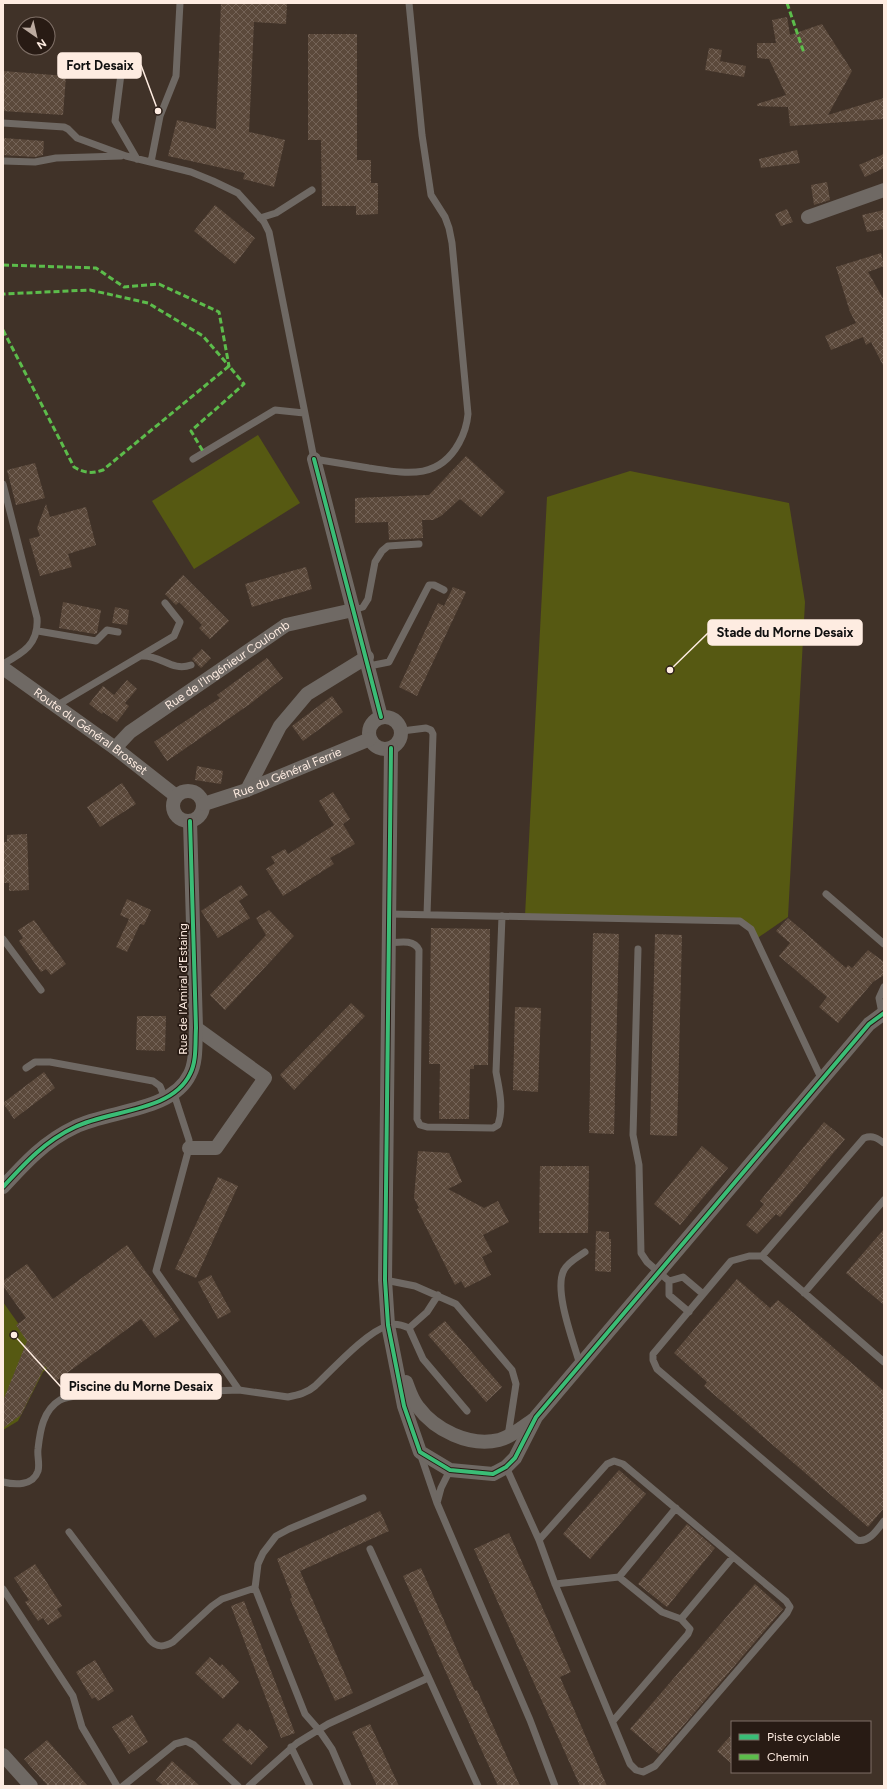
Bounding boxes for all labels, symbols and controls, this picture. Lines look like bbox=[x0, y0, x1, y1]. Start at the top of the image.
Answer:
north arrow bbox=[16, 16, 56, 56]
text: N bbox=[34, 36, 48, 52]
callout: Fort Desaix bbox=[58, 53, 141, 78]
text: Fort Desaix bbox=[66, 58, 134, 73]
street label: Rue de l'Ingénieur Coulomb bbox=[162, 618, 292, 713]
callout: Stade du Morne Desaix bbox=[708, 620, 862, 645]
text: Stade du Morne Desaix bbox=[716, 625, 854, 640]
street label: Route du Général Brosset bbox=[31, 685, 150, 778]
street label: Rue du Général Ferrie bbox=[231, 744, 344, 801]
street label: Rue de l'Amiral d'Estaing bbox=[176, 923, 190, 1055]
callout: Piscine du Morne Desaix bbox=[61, 1374, 221, 1399]
text: Piscine du Morne Desaix bbox=[69, 1379, 213, 1394]
legend bbox=[731, 1721, 871, 1773]
text: Piste cyclable bbox=[767, 1730, 841, 1744]
text: Chemin bbox=[767, 1750, 809, 1764]

